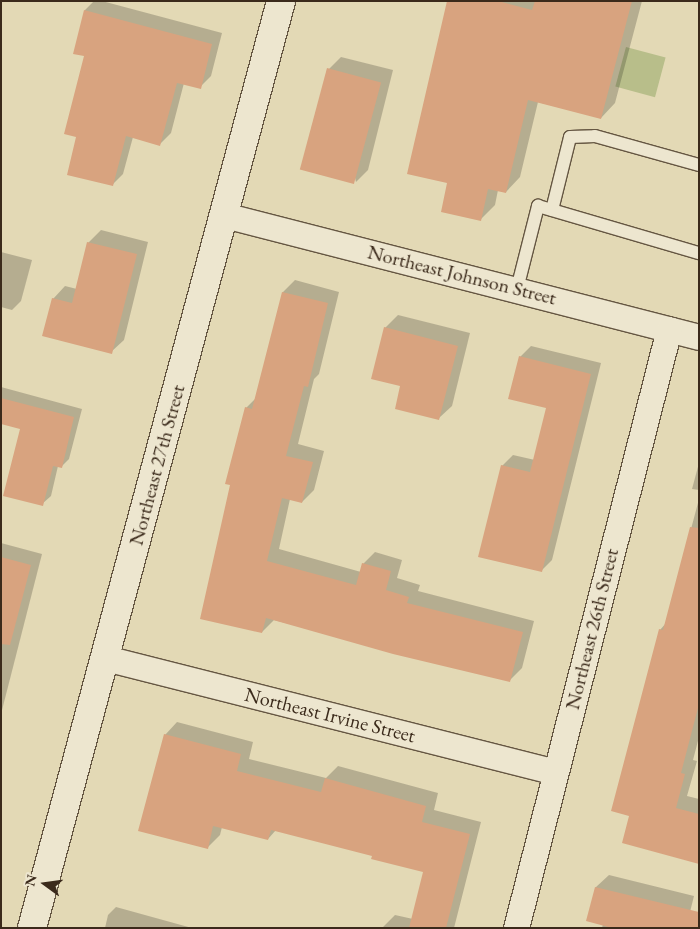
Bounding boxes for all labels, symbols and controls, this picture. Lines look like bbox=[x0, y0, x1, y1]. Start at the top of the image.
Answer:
street label: Northeast Johnson Street bbox=[365, 240, 559, 310]
street label: Northeast 27th Street bbox=[124, 382, 190, 548]
street label: Northeast 26th Street bbox=[560, 546, 624, 712]
street label: Northeast Irvine Street bbox=[242, 682, 418, 748]
north arrow bbox=[20, 859, 70, 909]
text: N bbox=[20, 873, 41, 888]

